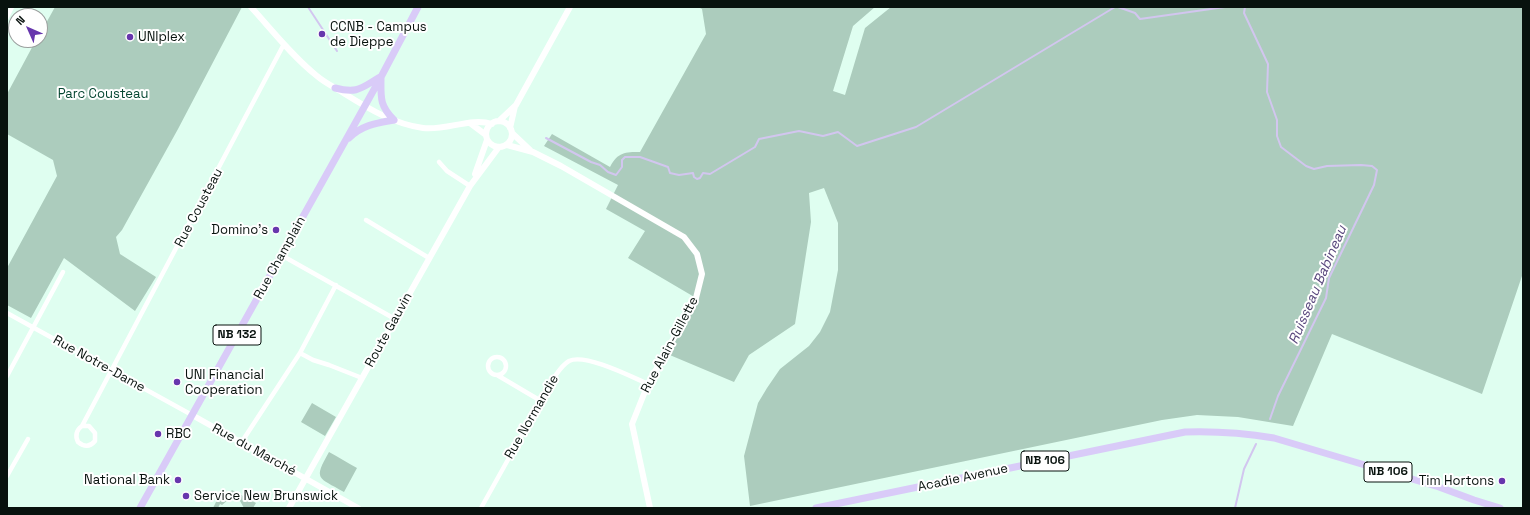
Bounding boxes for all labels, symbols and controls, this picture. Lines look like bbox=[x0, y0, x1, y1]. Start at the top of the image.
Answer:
north arrow bbox=[8, 8, 48, 48]
text: N bbox=[13, 13, 28, 28]
place label: CCNB - Campus de Dieppe bbox=[330, 19, 427, 50]
place label: UNIplex bbox=[138, 29, 185, 45]
marker: CCNB - Campus de Dieppe bbox=[317, 29, 327, 39]
marker: UNIplex bbox=[125, 32, 135, 42]
park label: Parc Cousteau bbox=[58, 86, 148, 102]
street label: Rue Cousteau bbox=[172, 166, 226, 250]
street label: Rue Champlain bbox=[251, 214, 309, 302]
place label: Domino's bbox=[211, 222, 268, 238]
water label: Ruisseau Babineau bbox=[1285, 223, 1351, 347]
marker: Domino's bbox=[271, 225, 281, 235]
street label: Route Gauvin bbox=[362, 290, 416, 370]
street label: Rue Alain-Gillette bbox=[638, 294, 702, 396]
road number: NB 132 bbox=[213, 325, 261, 345]
street label: Rue Notre-Dame bbox=[50, 332, 148, 396]
place label: UNI Financial Cooperation bbox=[185, 367, 264, 398]
street label: Rue Normandie bbox=[502, 372, 562, 462]
marker: UNI Financial Cooperation bbox=[172, 377, 182, 387]
street label: Rue du Marché bbox=[209, 420, 299, 480]
place label: RBC bbox=[166, 426, 191, 442]
marker: RBC bbox=[153, 429, 163, 439]
road number: NB 106 bbox=[1021, 451, 1069, 471]
street label: Acadie Avenue bbox=[916, 461, 1010, 495]
road number: NB 106 bbox=[1364, 462, 1412, 482]
place label: National Bank bbox=[84, 472, 170, 488]
place label: Tim Hortons bbox=[1419, 473, 1494, 489]
marker: National Bank bbox=[173, 475, 183, 485]
marker: Tim Hortons bbox=[1497, 476, 1507, 486]
place label: Service New Brunswick bbox=[194, 488, 338, 504]
marker: Service New Brunswick bbox=[181, 491, 191, 501]

